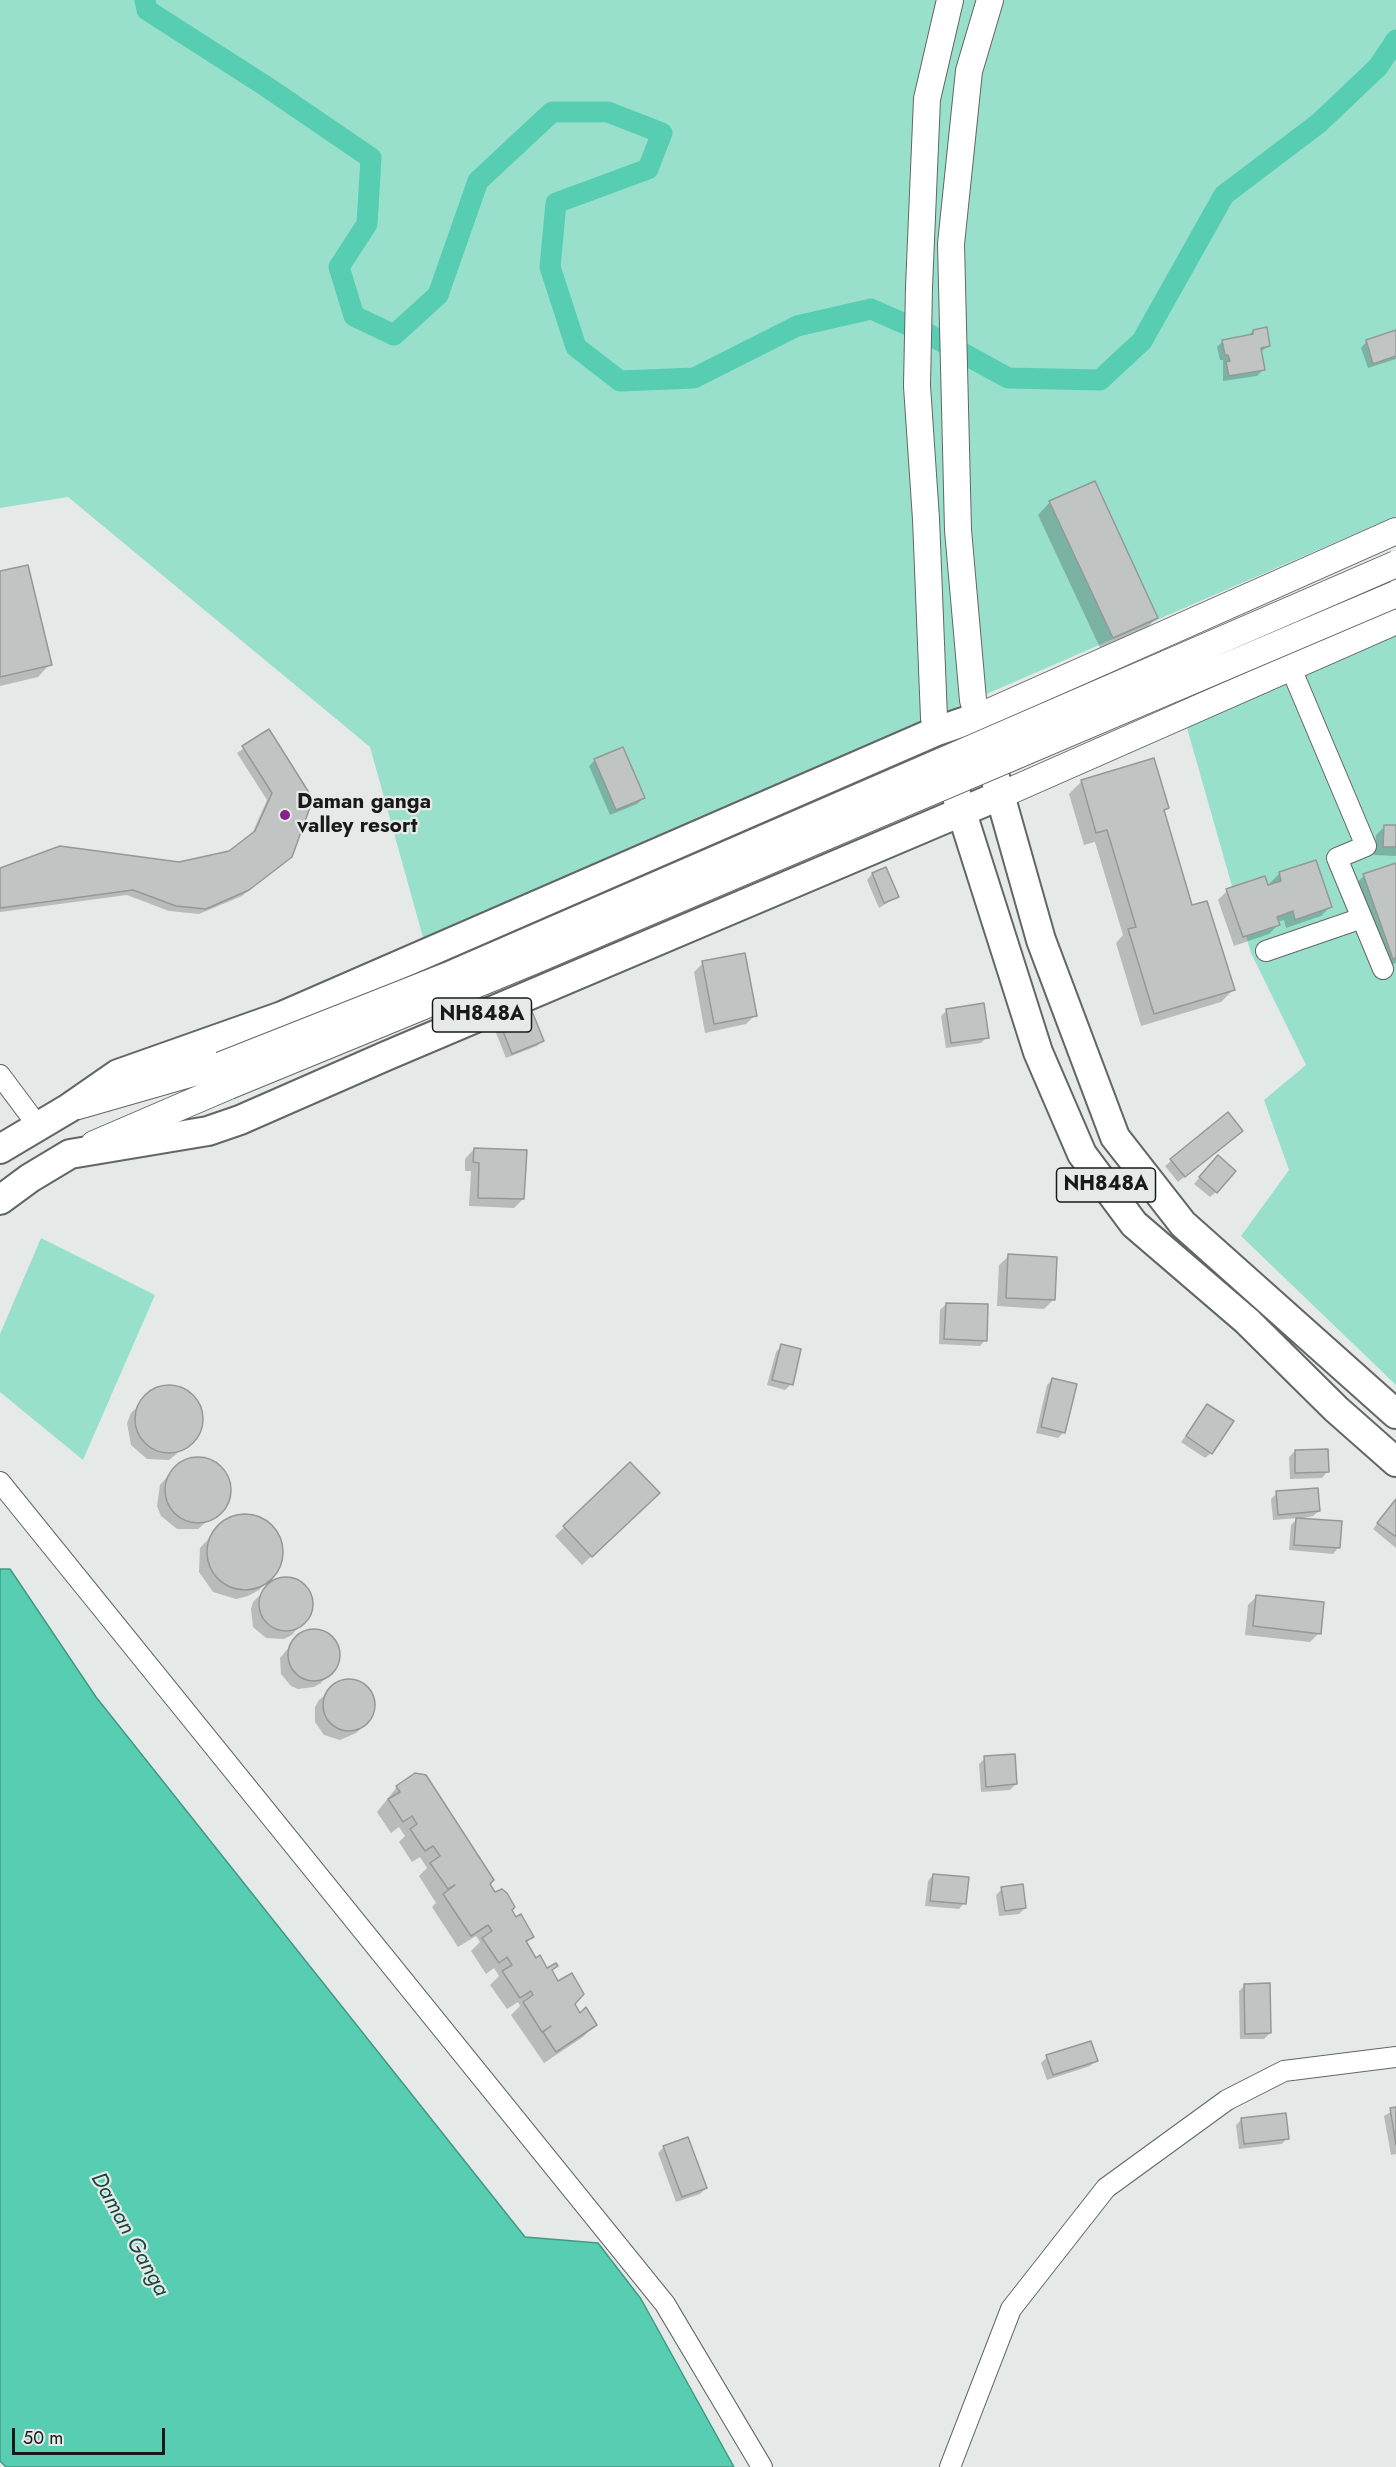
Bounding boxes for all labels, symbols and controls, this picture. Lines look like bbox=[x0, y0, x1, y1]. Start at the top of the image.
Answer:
place label: Daman ganga valley resort bbox=[297, 790, 431, 840]
marker: Daman ganga valley resort bbox=[278, 808, 292, 822]
road number: NH848A bbox=[432, 998, 532, 1032]
road number: NH848A bbox=[1056, 1168, 1156, 1202]
water label: Daman Ganga bbox=[84, 2168, 174, 2302]
scale bar bbox=[15, 2416, 168, 2454]
text: 50 m bbox=[23, 2425, 63, 2451]

